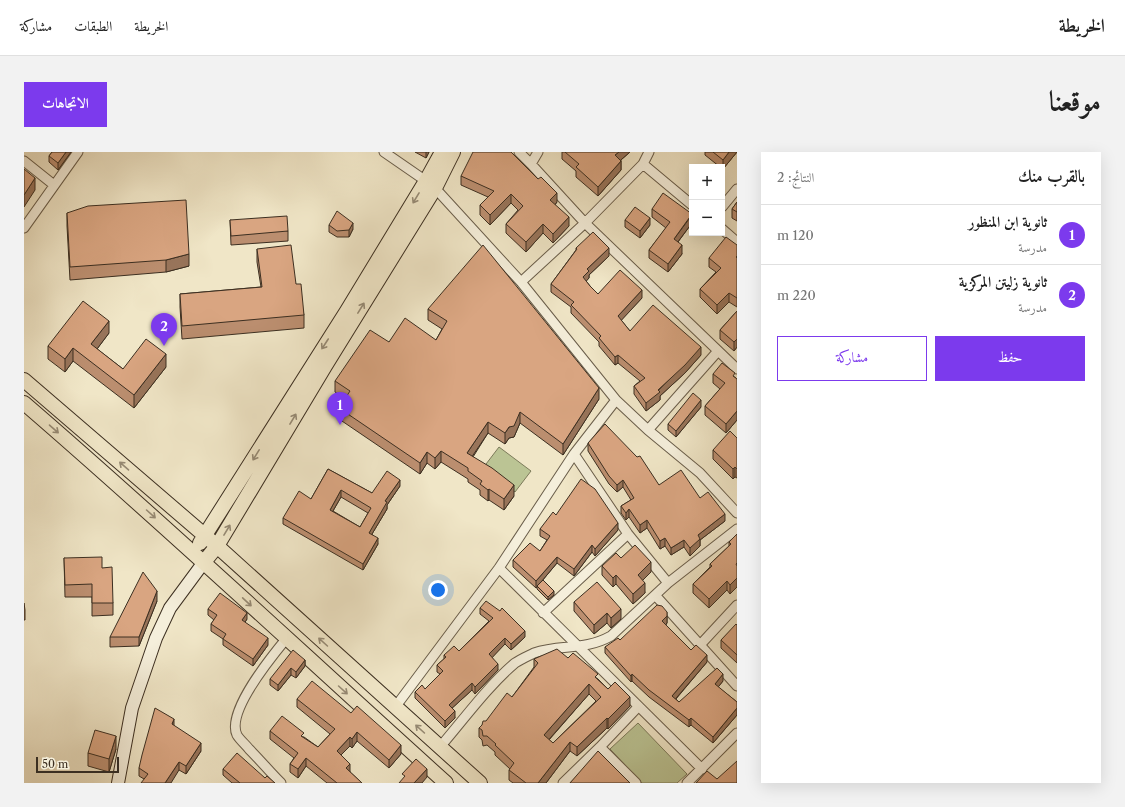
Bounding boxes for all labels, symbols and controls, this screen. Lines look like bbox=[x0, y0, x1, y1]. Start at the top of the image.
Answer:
text: الخريطة bbox=[1059, 14, 1105, 37]
text: مشاركة bbox=[20, 17, 52, 35]
text: الطبقات bbox=[74, 17, 112, 35]
text: الخريطة bbox=[134, 17, 168, 35]
button: الاتجاهات bbox=[24, 82, 107, 127]
text: موقعنا bbox=[1049, 84, 1101, 118]
map controls bbox=[689, 164, 725, 236]
button: + bbox=[689, 164, 725, 200]
text: بالقرب منك bbox=[1018, 166, 1085, 186]
text: النتائج: 2 bbox=[777, 169, 814, 185]
one-way arrow bbox=[412, 192, 420, 203]
button: − bbox=[689, 200, 725, 236]
text: ثانوية ابن المنظور bbox=[969, 212, 1047, 231]
text: 120 m bbox=[777, 227, 814, 243]
text: 1 bbox=[1069, 227, 1075, 243]
text: مدرسة bbox=[1018, 239, 1047, 255]
text: ثانوية زليتن المركزية bbox=[959, 272, 1047, 291]
text: 220 m bbox=[777, 287, 816, 303]
text: 2 bbox=[1068, 287, 1076, 303]
text: مدرسة bbox=[1018, 299, 1047, 315]
one-way arrow bbox=[358, 302, 366, 314]
pin: 2 bbox=[151, 313, 177, 346]
button: مشاركة bbox=[777, 336, 927, 381]
button: حفظ bbox=[935, 336, 1085, 381]
one-way arrow bbox=[321, 339, 329, 350]
pin: 1 bbox=[327, 392, 353, 425]
one-way arrow bbox=[290, 413, 298, 425]
one-way arrow bbox=[48, 424, 59, 433]
one-way arrow bbox=[252, 449, 260, 460]
one-way arrow bbox=[118, 462, 129, 471]
one-way arrow bbox=[146, 510, 157, 519]
one-way arrow bbox=[223, 524, 231, 536]
your location bbox=[428, 580, 448, 600]
one-way arrow bbox=[242, 597, 252, 607]
one-way arrow bbox=[319, 638, 329, 647]
one-way arrow bbox=[338, 685, 348, 695]
one-way arrow bbox=[415, 724, 425, 733]
scale bar bbox=[36, 755, 119, 774]
text: 50 m bbox=[42, 757, 68, 771]

